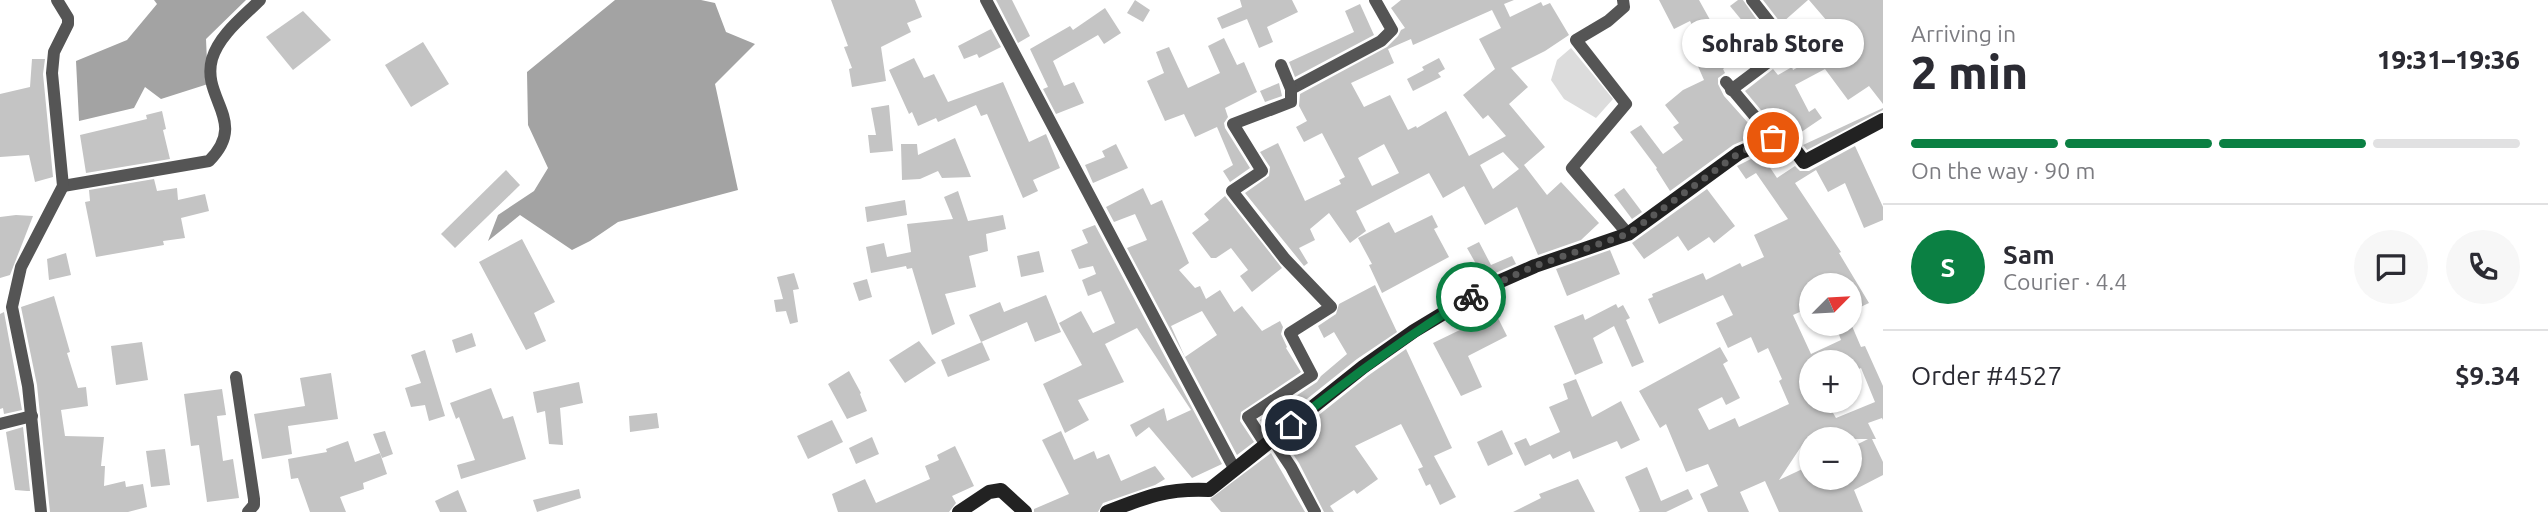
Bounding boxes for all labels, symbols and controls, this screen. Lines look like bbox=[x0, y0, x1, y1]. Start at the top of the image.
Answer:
callout: Sohrab Store bbox=[1682, 19, 1864, 68]
text: Arriving in bbox=[1911, 21, 2016, 46]
text: Sohrab Store bbox=[1702, 31, 1844, 56]
text: 19:31–19:36 bbox=[2377, 45, 2520, 74]
text: 2 min bbox=[1911, 46, 2028, 98]
pin bbox=[1743, 108, 1803, 168]
icon: bag bbox=[1754, 119, 1792, 157]
text: On the way · 90 m bbox=[1911, 158, 2095, 183]
button: chat bbox=[2354, 230, 2428, 304]
button: phone bbox=[2446, 230, 2520, 304]
text: Sam bbox=[2003, 240, 2055, 269]
text: S bbox=[1941, 253, 1955, 282]
courier bbox=[1436, 262, 1506, 332]
text: Courier · 4.4 bbox=[2003, 269, 2127, 294]
north arrow bbox=[1799, 273, 1862, 336]
map controls bbox=[1799, 273, 1862, 490]
icon: bike bbox=[1452, 278, 1490, 316]
button: + bbox=[1799, 350, 1862, 413]
text: Order #4527 bbox=[1911, 361, 2062, 390]
text: $9.34 bbox=[2455, 361, 2520, 390]
pin bbox=[1261, 395, 1321, 455]
icon: home bbox=[1272, 406, 1310, 444]
button: − bbox=[1799, 427, 1862, 490]

